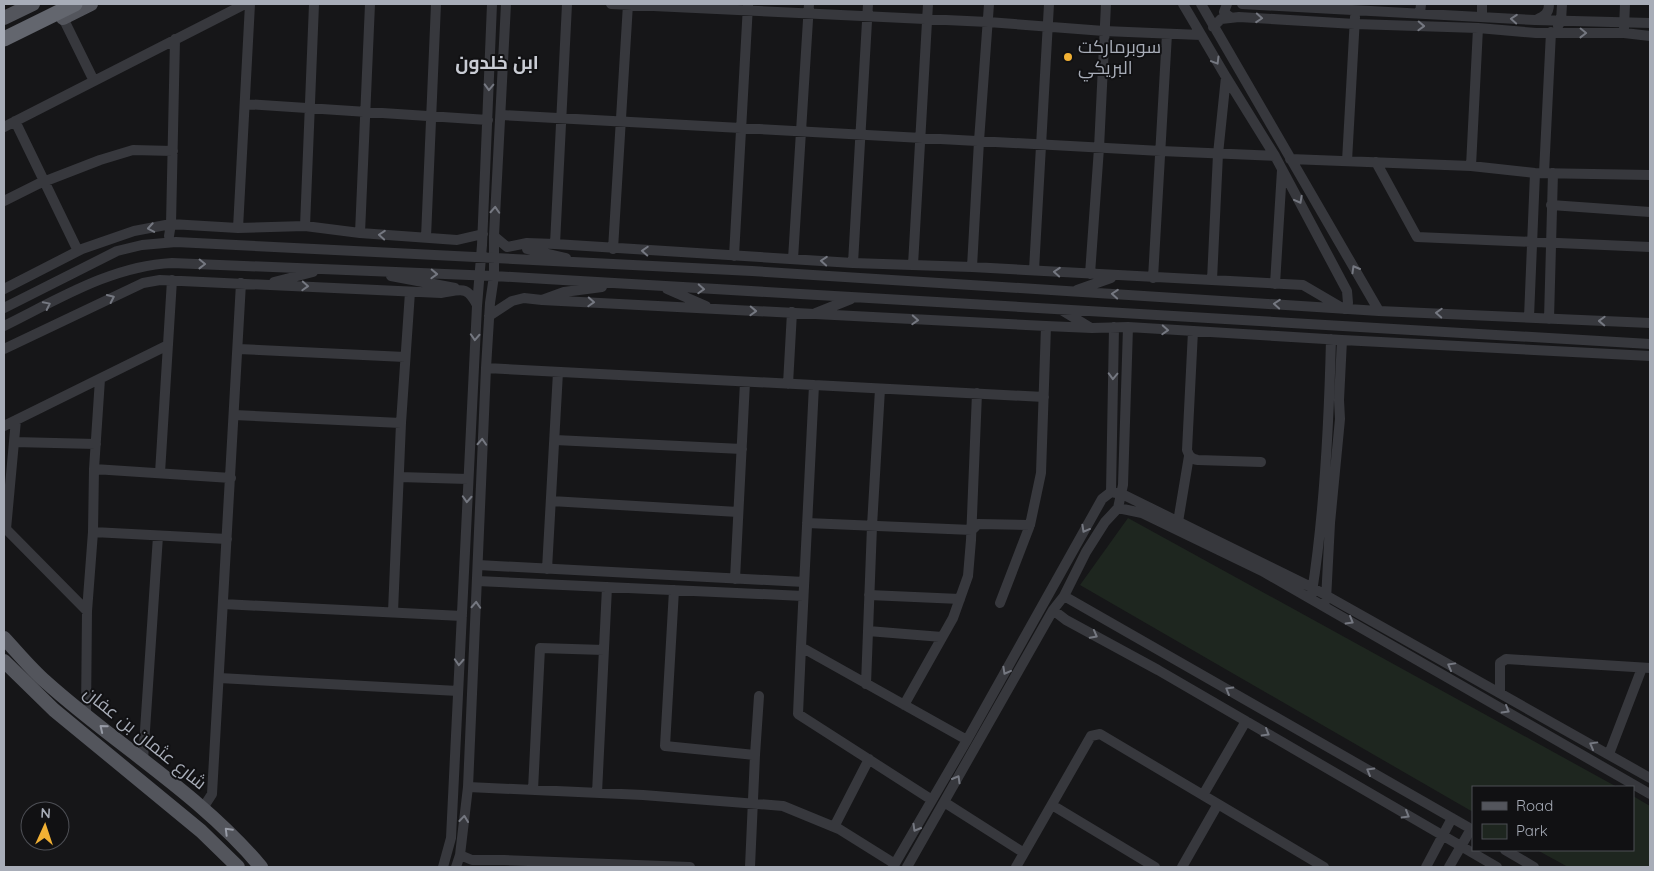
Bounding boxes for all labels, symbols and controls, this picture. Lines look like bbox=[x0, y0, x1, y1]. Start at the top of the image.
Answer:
one-way arrow bbox=[1255, 12, 1263, 23]
one-way arrow bbox=[1510, 13, 1518, 24]
one-way arrow bbox=[1418, 21, 1425, 31]
one-way arrow bbox=[1580, 28, 1587, 38]
place label: سوبرماركت البريكي bbox=[1078, 35, 1161, 82]
district label: ابن خلدون bbox=[455, 50, 539, 74]
marker: سوبرماركت البريكي bbox=[1062, 51, 1074, 63]
one-way arrow bbox=[1210, 55, 1220, 64]
one-way arrow bbox=[484, 84, 494, 92]
one-way arrow bbox=[1293, 195, 1303, 204]
one-way arrow bbox=[490, 206, 500, 214]
one-way arrow bbox=[146, 223, 155, 233]
one-way arrow bbox=[378, 230, 386, 241]
one-way arrow bbox=[640, 245, 648, 256]
one-way arrow bbox=[820, 256, 828, 267]
one-way arrow bbox=[198, 259, 206, 269]
one-way arrow bbox=[1351, 265, 1361, 274]
one-way arrow bbox=[1052, 267, 1060, 278]
one-way arrow bbox=[430, 268, 438, 279]
one-way arrow bbox=[301, 281, 309, 292]
one-way arrow bbox=[698, 283, 706, 294]
one-way arrow bbox=[1111, 288, 1119, 299]
one-way arrow bbox=[106, 294, 115, 305]
one-way arrow bbox=[587, 297, 595, 308]
one-way arrow bbox=[1273, 299, 1281, 310]
one-way arrow bbox=[42, 301, 51, 311]
one-way arrow bbox=[749, 305, 757, 316]
one-way arrow bbox=[1435, 308, 1442, 318]
one-way arrow bbox=[912, 314, 920, 325]
one-way arrow bbox=[1597, 315, 1605, 326]
one-way arrow bbox=[1161, 324, 1169, 335]
one-way arrow bbox=[470, 333, 481, 341]
one-way arrow bbox=[1107, 372, 1118, 380]
one-way arrow bbox=[477, 438, 488, 446]
one-way arrow bbox=[462, 496, 473, 504]
one-way arrow bbox=[1081, 524, 1091, 533]
one-way arrow bbox=[471, 600, 481, 608]
one-way arrow bbox=[1344, 614, 1353, 624]
one-way arrow bbox=[1089, 629, 1098, 639]
one-way arrow bbox=[454, 658, 465, 666]
one-way arrow bbox=[1447, 662, 1456, 672]
one-way arrow bbox=[1002, 666, 1012, 675]
street label: شارع عثمان بن عفان bbox=[78, 681, 212, 795]
one-way arrow bbox=[1226, 686, 1235, 696]
one-way arrow bbox=[1500, 704, 1509, 714]
one-way arrow bbox=[100, 726, 109, 734]
one-way arrow bbox=[1261, 726, 1270, 736]
one-way arrow bbox=[1589, 741, 1598, 751]
one-way arrow bbox=[1366, 767, 1375, 777]
one-way arrow bbox=[951, 776, 961, 785]
legend bbox=[1472, 786, 1634, 851]
text: Road bbox=[1516, 796, 1553, 815]
north arrow bbox=[20, 801, 70, 851]
text: N bbox=[40, 804, 51, 822]
one-way arrow bbox=[1401, 808, 1410, 818]
one-way arrow bbox=[458, 815, 469, 823]
text: Park bbox=[1516, 821, 1548, 840]
one-way arrow bbox=[913, 822, 923, 831]
one-way arrow bbox=[225, 828, 234, 837]

